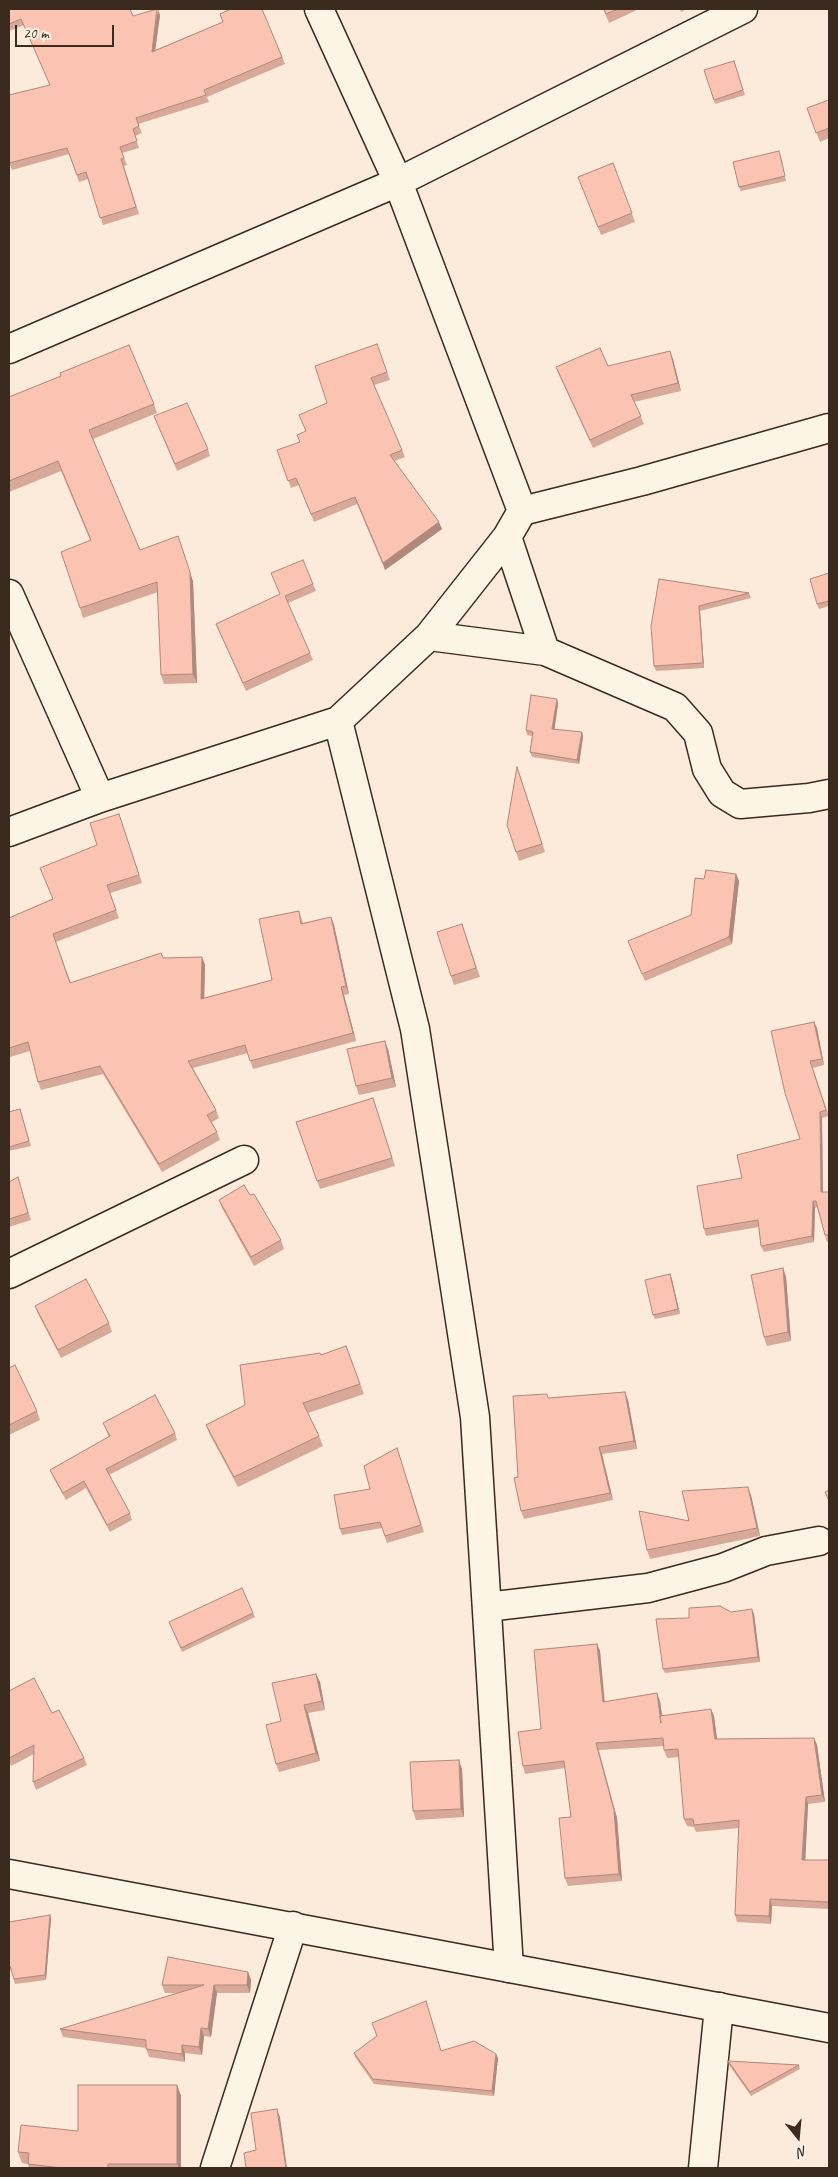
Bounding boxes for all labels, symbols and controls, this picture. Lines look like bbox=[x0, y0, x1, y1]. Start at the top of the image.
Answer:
scale bar bbox=[18, 15, 116, 47]
text: 20 m bbox=[23, 24, 49, 43]
north arrow bbox=[773, 2112, 823, 2162]
text: N bbox=[796, 2142, 809, 2161]

